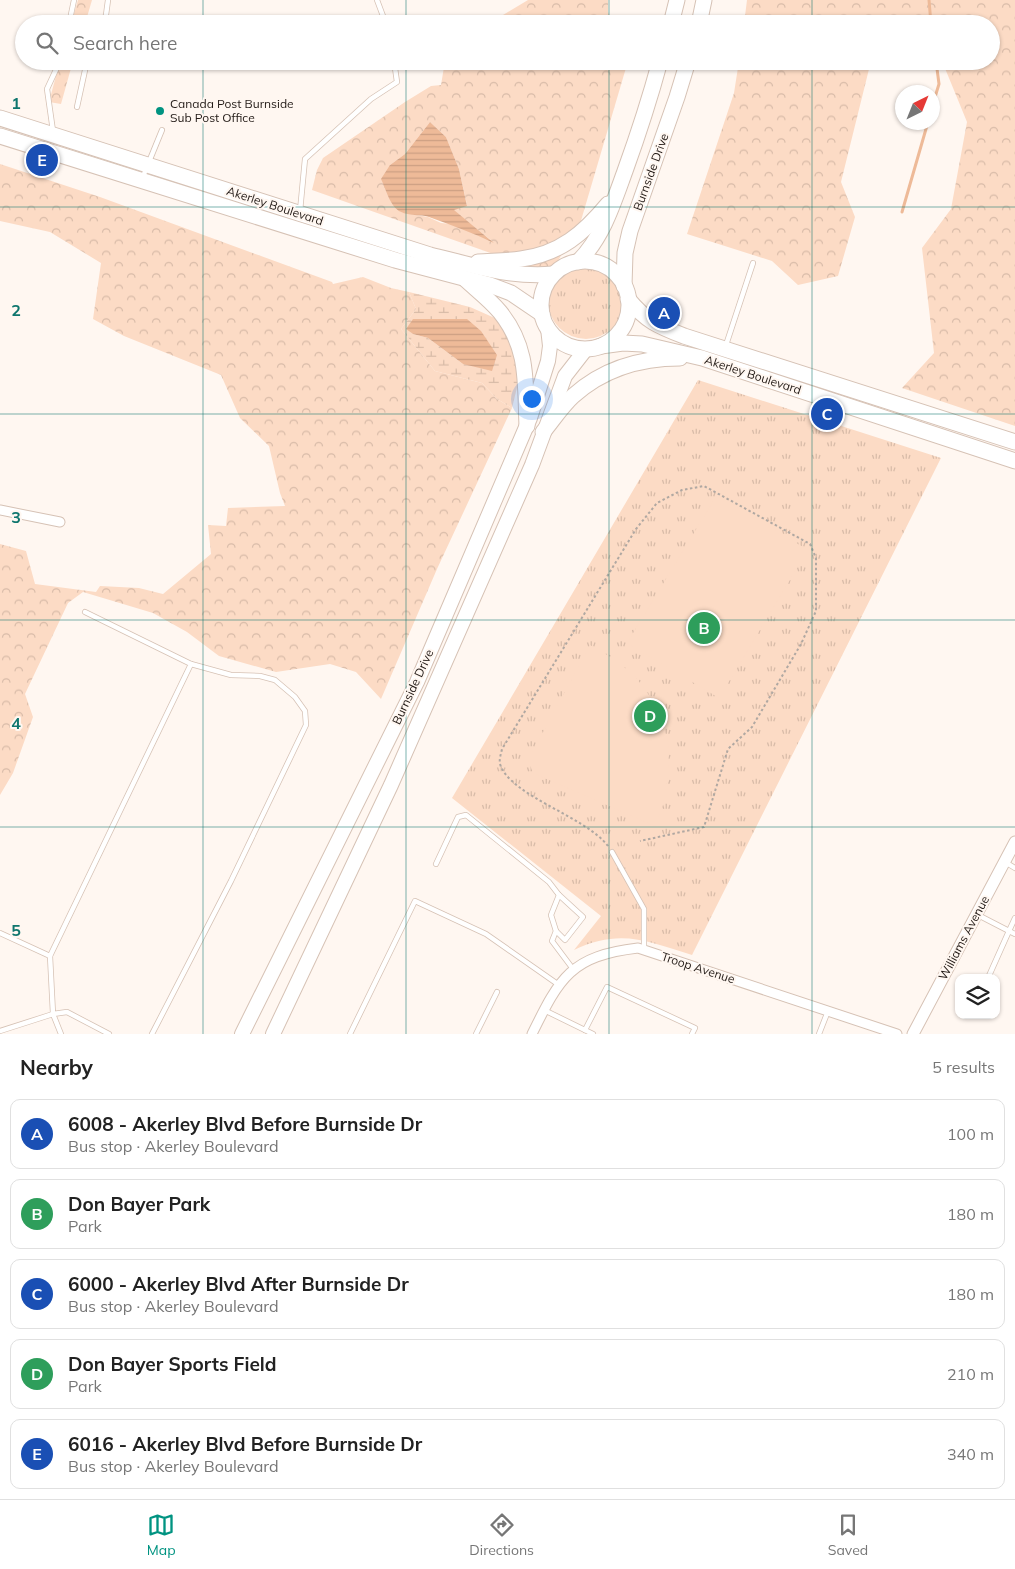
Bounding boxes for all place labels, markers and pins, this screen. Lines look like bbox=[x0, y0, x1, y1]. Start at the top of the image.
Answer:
place label: Canada Post Burnside Sub Post Office bbox=[170, 96, 294, 125]
marker: Canada Post Burnside Sub Post Office bbox=[154, 105, 166, 117]
pin: E bbox=[26, 141, 58, 179]
pin: A bbox=[648, 294, 680, 332]
pin: C bbox=[811, 395, 843, 433]
pin: B bbox=[688, 609, 720, 647]
pin: D bbox=[634, 697, 666, 735]

